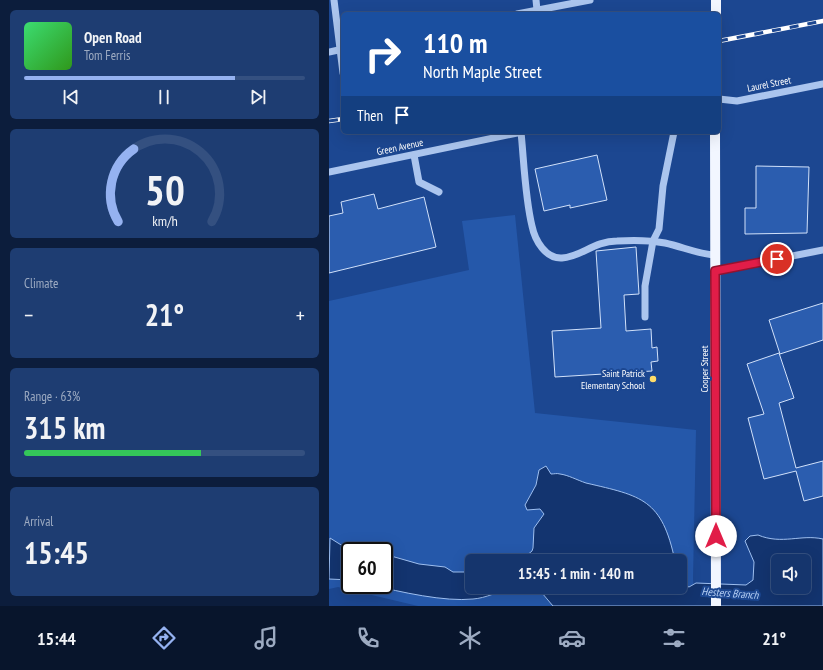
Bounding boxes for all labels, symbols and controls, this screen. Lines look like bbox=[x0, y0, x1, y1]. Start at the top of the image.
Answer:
text: 110 m bbox=[423, 24, 487, 61]
text: Open Road bbox=[84, 28, 142, 47]
icon: right bbox=[357, 28, 409, 80]
text: Tom Ferris bbox=[84, 47, 130, 64]
text: North Maple Street bbox=[423, 60, 542, 83]
street label: Laurel Street bbox=[746, 73, 792, 95]
icon: previous bbox=[60, 86, 82, 108]
icon: pause bbox=[153, 86, 175, 108]
icon: next bbox=[247, 86, 269, 108]
icon: arrive bbox=[391, 104, 413, 126]
text: Then bbox=[357, 106, 383, 125]
street label: Green Avenue bbox=[375, 136, 425, 158]
text: 50 bbox=[145, 163, 184, 216]
text: km/h bbox=[152, 210, 177, 229]
pin bbox=[760, 242, 794, 276]
icon: arrive bbox=[766, 248, 788, 270]
text: Climate bbox=[24, 275, 58, 292]
text: 21° bbox=[145, 295, 184, 334]
text: − bbox=[24, 301, 33, 329]
text: + bbox=[296, 301, 305, 329]
street label: Cooper Street bbox=[698, 345, 711, 392]
place label: Saint Patrick Elementary School bbox=[581, 367, 646, 392]
marker: Saint Patrick Elementary School bbox=[648, 374, 658, 384]
text: Range · 63% bbox=[24, 388, 80, 405]
text: 315 km bbox=[24, 408, 105, 447]
text: Arrival bbox=[24, 513, 53, 530]
position arrow bbox=[695, 515, 737, 557]
text: 15:45 bbox=[24, 533, 89, 572]
speed limit sign: 60 bbox=[341, 542, 393, 594]
map controls bbox=[771, 554, 811, 594]
button: sound bbox=[771, 554, 811, 594]
text: 15:45 · 1 min · 140 m bbox=[518, 564, 634, 583]
water label: Hesters Branch bbox=[701, 584, 760, 602]
icon: directions bbox=[150, 624, 178, 652]
icon: music bbox=[252, 624, 280, 652]
icon: phone bbox=[354, 624, 382, 652]
icon: climate bbox=[456, 624, 484, 652]
icon: car bbox=[558, 624, 586, 652]
icon: filters bbox=[660, 624, 688, 652]
text: 15:44 bbox=[37, 627, 76, 650]
text: 21° bbox=[762, 627, 786, 650]

